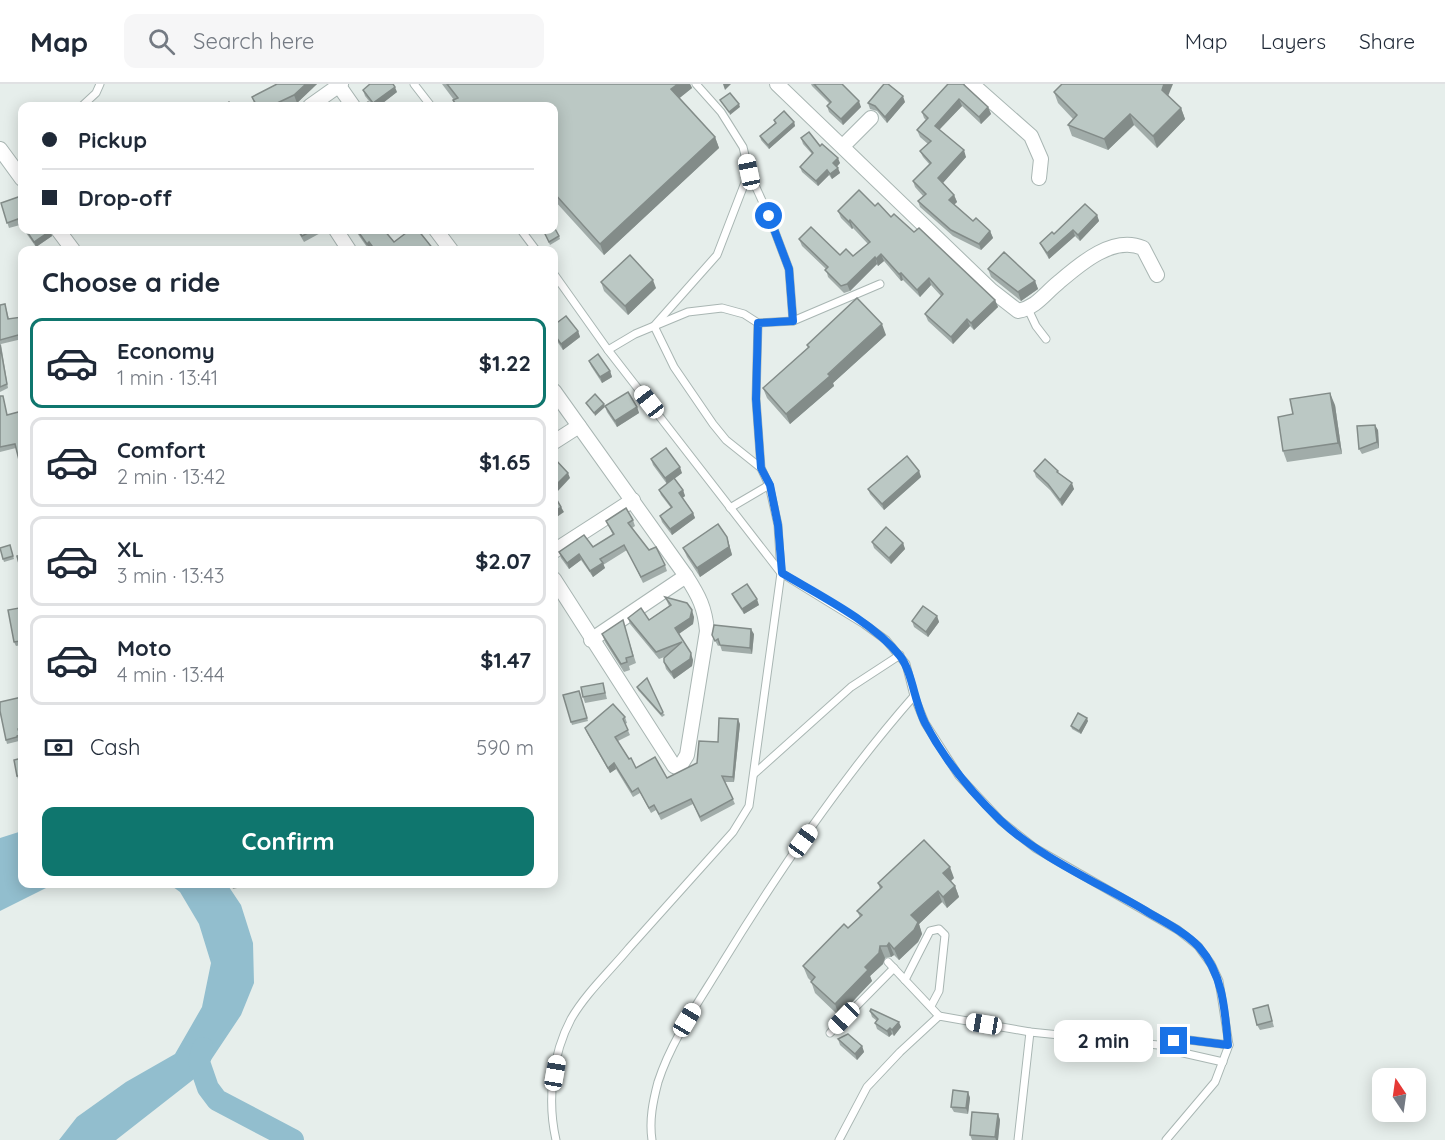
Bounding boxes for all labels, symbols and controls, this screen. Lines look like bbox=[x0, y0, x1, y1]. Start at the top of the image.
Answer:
search box bbox=[124, 14, 544, 68]
text: Map bbox=[30, 24, 88, 59]
icon: search bbox=[145, 25, 178, 58]
text: Search here bbox=[193, 27, 315, 55]
text: Map bbox=[1185, 28, 1228, 54]
text: Layers bbox=[1261, 28, 1326, 54]
text: Share bbox=[1359, 28, 1415, 54]
text: Pickup bbox=[78, 126, 147, 154]
car bbox=[736, 153, 762, 191]
text: Drop-off bbox=[78, 184, 172, 212]
route start bbox=[755, 202, 782, 229]
text: Choose a ride bbox=[42, 265, 220, 299]
icon: car bbox=[45, 336, 99, 390]
text: Economy bbox=[117, 337, 215, 365]
text: $1.22 bbox=[479, 349, 531, 377]
text: 1 min · 13:41 bbox=[117, 365, 218, 390]
car bbox=[631, 382, 667, 422]
icon: car bbox=[45, 435, 99, 489]
text: Comfort bbox=[117, 436, 206, 464]
text: $1.65 bbox=[479, 448, 531, 476]
text: 2 min · 13:42 bbox=[117, 464, 226, 489]
icon: car bbox=[45, 534, 99, 588]
text: XL bbox=[117, 535, 144, 563]
text: $2.07 bbox=[475, 547, 531, 575]
text: 3 min · 13:43 bbox=[117, 563, 224, 588]
icon: car bbox=[45, 633, 99, 687]
text: Moto bbox=[117, 634, 171, 662]
text: $1.47 bbox=[480, 646, 531, 674]
text: 4 min · 13:44 bbox=[117, 662, 225, 687]
icon: cash bbox=[42, 731, 75, 764]
text: Cash bbox=[90, 733, 141, 761]
text: 590 m bbox=[476, 735, 534, 760]
button: Confirm bbox=[42, 807, 534, 876]
car bbox=[785, 821, 821, 861]
car bbox=[825, 999, 863, 1037]
car bbox=[670, 1000, 704, 1040]
car bbox=[965, 1012, 1003, 1036]
callout: 2 min bbox=[1054, 1020, 1153, 1062]
route end bbox=[1160, 1027, 1187, 1054]
text: 2 min bbox=[1077, 1028, 1130, 1053]
car bbox=[543, 1054, 567, 1092]
north arrow bbox=[1372, 1068, 1426, 1122]
map controls bbox=[1372, 1068, 1426, 1122]

